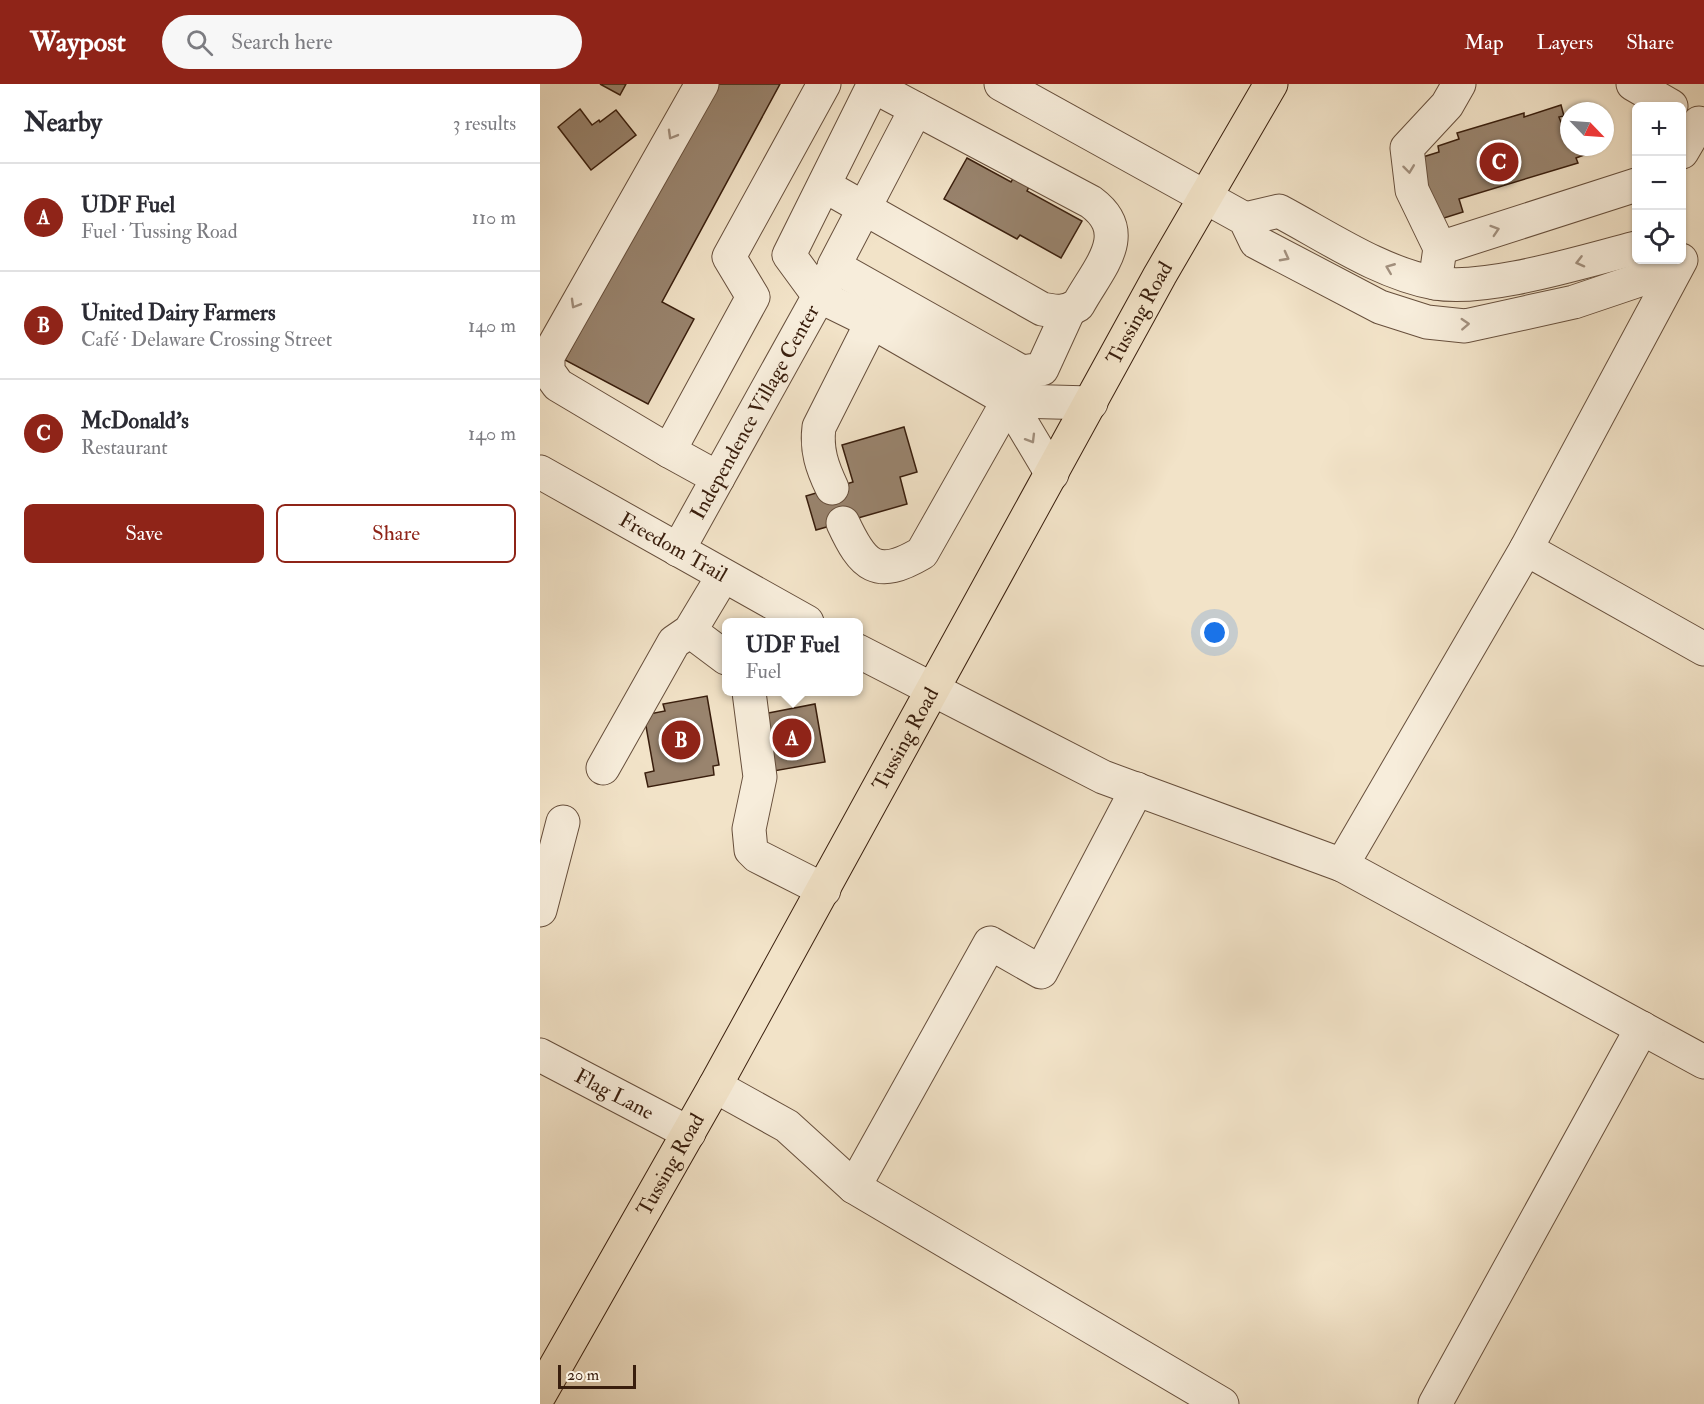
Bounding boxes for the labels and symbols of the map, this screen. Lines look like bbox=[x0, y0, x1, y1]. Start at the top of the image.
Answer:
north arrow bbox=[1560, 102, 1614, 156]
one-way arrow bbox=[668, 129, 680, 139]
pin: C bbox=[1480, 140, 1518, 184]
one-way arrow bbox=[1402, 164, 1415, 173]
one-way arrow bbox=[1489, 225, 1500, 238]
one-way arrow bbox=[1279, 250, 1289, 261]
one-way arrow bbox=[1575, 255, 1585, 268]
street label: Tussing Road bbox=[1100, 256, 1179, 370]
one-way arrow bbox=[1385, 263, 1396, 275]
one-way arrow bbox=[571, 298, 583, 308]
street label: Independence Village Center bbox=[685, 300, 826, 524]
one-way arrow bbox=[1461, 318, 1470, 331]
one-way arrow bbox=[1024, 433, 1035, 443]
street label: Freedom Trail bbox=[614, 506, 733, 589]
your location bbox=[1200, 618, 1229, 647]
street label: Tussing Road bbox=[867, 682, 945, 796]
pin: A bbox=[772, 716, 812, 760]
pin: B bbox=[662, 718, 700, 762]
street label: Flag Lane bbox=[570, 1063, 658, 1126]
street label: Tussing Road bbox=[631, 1108, 711, 1221]
scale bar bbox=[558, 1362, 636, 1390]

